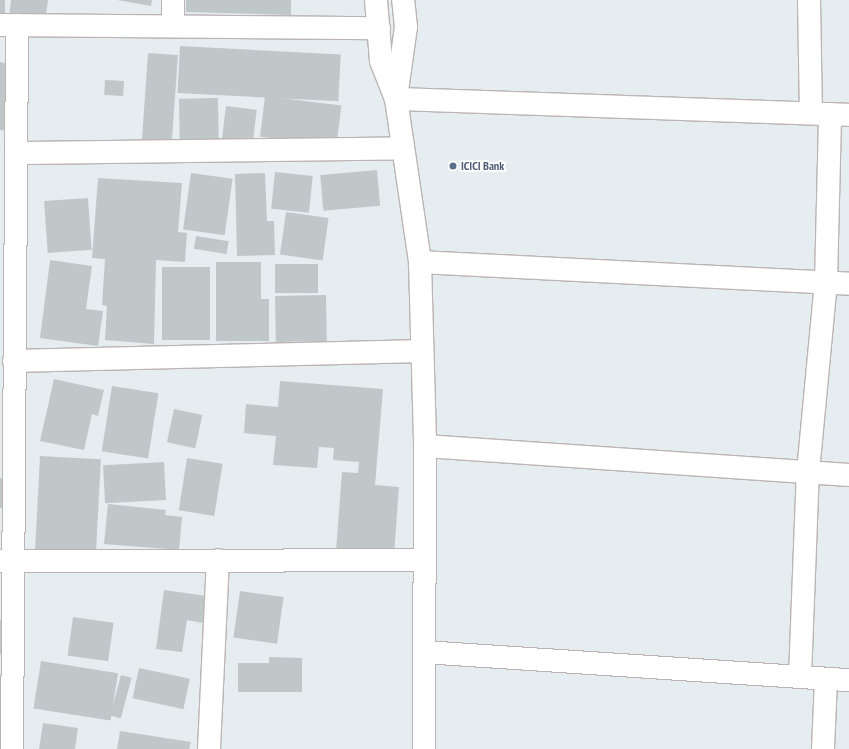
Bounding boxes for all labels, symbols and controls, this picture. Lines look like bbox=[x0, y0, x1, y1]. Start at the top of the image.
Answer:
place label: ICICI Bank bbox=[461, 159, 504, 173]
marker: ICICI Bank bbox=[448, 161, 458, 171]

